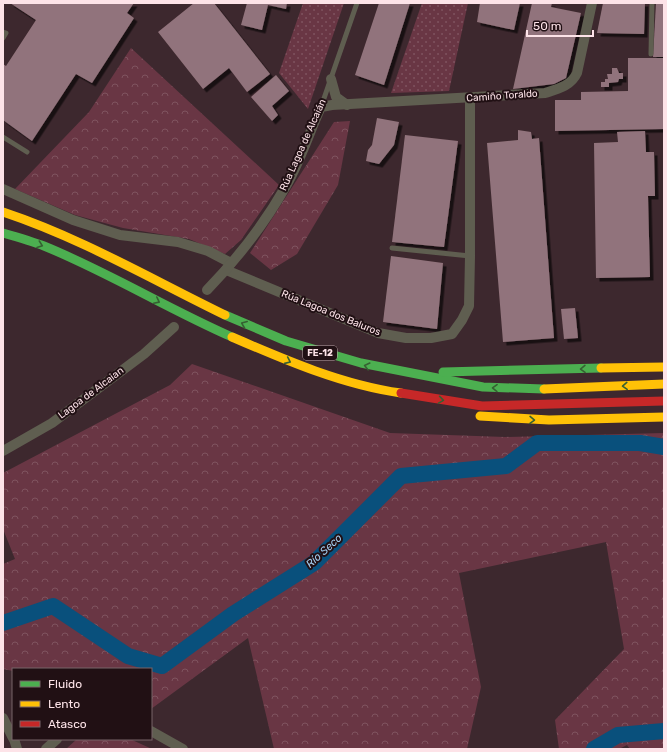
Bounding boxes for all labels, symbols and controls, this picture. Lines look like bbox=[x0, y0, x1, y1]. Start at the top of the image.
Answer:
scale bar bbox=[527, 12, 593, 38]
text: 50 m bbox=[533, 19, 561, 33]
street label: Camiño Toraldo bbox=[466, 88, 538, 104]
street label: Rúa Lagoa de Alcaián bbox=[277, 97, 329, 193]
one-way arrow bbox=[36, 241, 43, 249]
street label: Rúa Lagoa dos Baluros bbox=[280, 288, 382, 338]
one-way arrow bbox=[153, 296, 161, 303]
one-way arrow bbox=[241, 320, 248, 328]
road number: FE-12 bbox=[303, 346, 337, 360]
one-way arrow bbox=[284, 356, 291, 364]
one-way arrow bbox=[364, 362, 371, 371]
one-way arrow bbox=[580, 364, 586, 373]
street label: Lagoa de Alcaian bbox=[56, 365, 126, 421]
one-way arrow bbox=[622, 381, 628, 390]
one-way arrow bbox=[492, 383, 498, 392]
one-way arrow bbox=[438, 395, 444, 404]
one-way arrow bbox=[529, 416, 535, 424]
water label: Río Seco bbox=[303, 531, 345, 571]
legend bbox=[12, 668, 152, 740]
text: Fluido bbox=[48, 677, 82, 691]
text: Lento bbox=[48, 697, 80, 711]
text: Atasco bbox=[48, 717, 87, 731]

